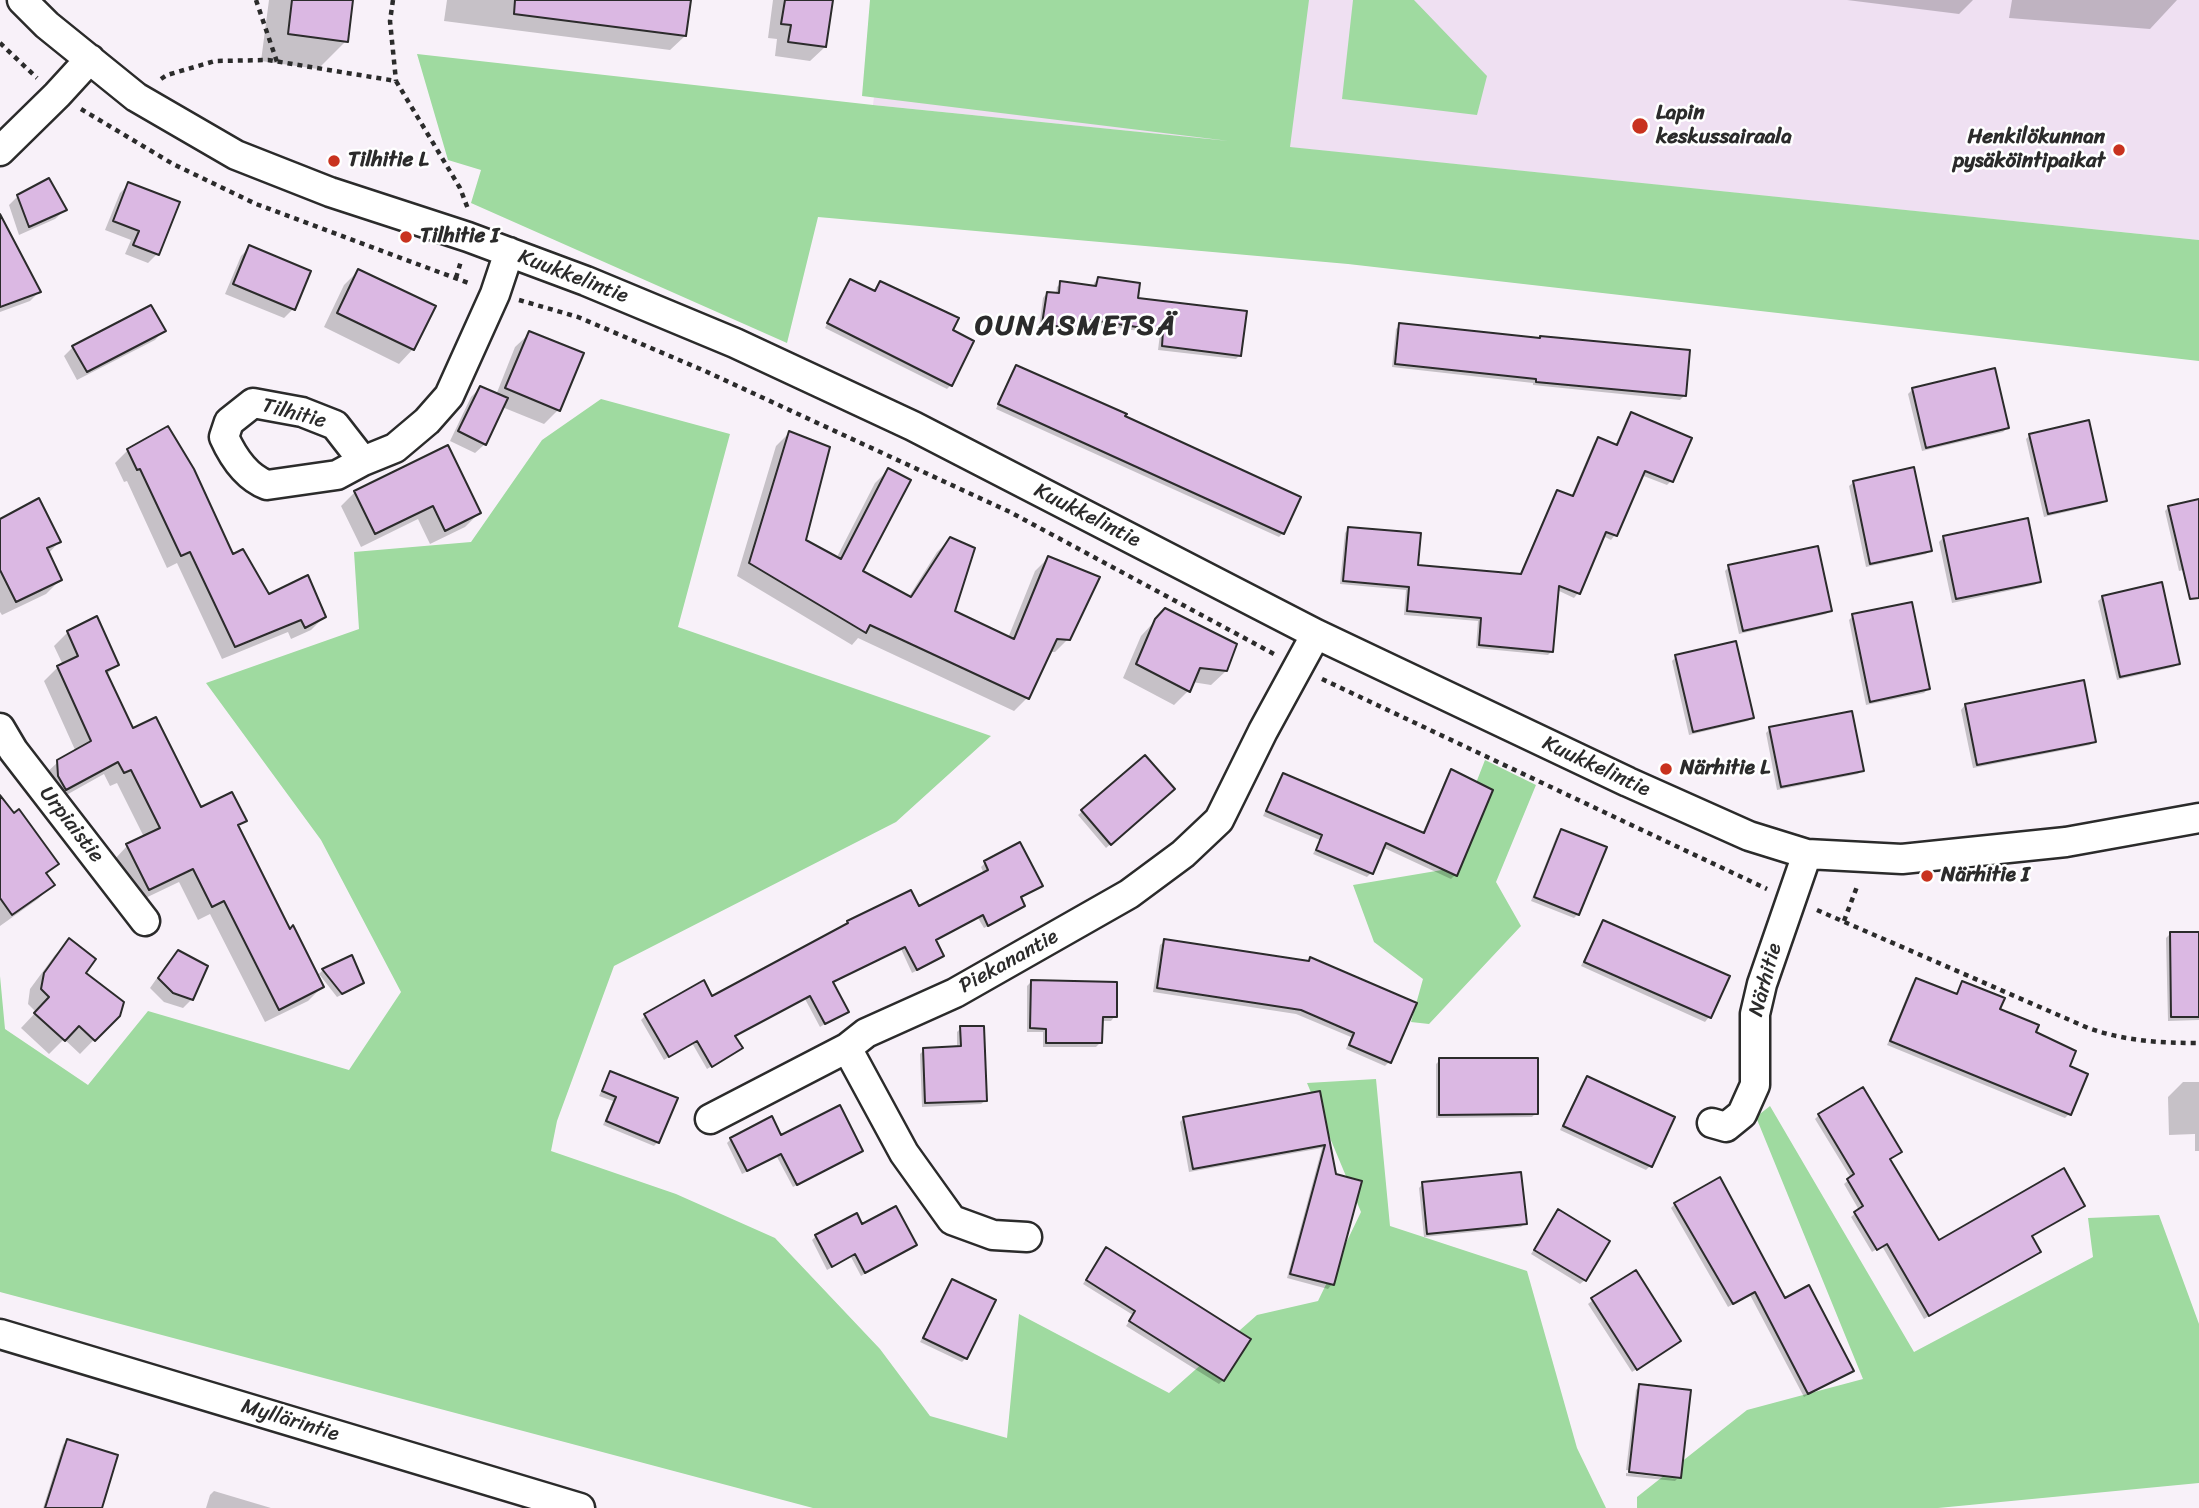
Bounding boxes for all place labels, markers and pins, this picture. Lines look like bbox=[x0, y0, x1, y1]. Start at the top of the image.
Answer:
place label: Lapin keskussairaala bbox=[1656, 101, 1792, 151]
marker: Lapin keskussairaala bbox=[1630, 116, 1650, 136]
place label: Henkilökunnan pysäköintipaikat bbox=[1953, 125, 2105, 175]
marker: Henkilökunnan pysäköintipaikat bbox=[2111, 142, 2127, 158]
place label: Tilhitie L bbox=[348, 148, 428, 174]
marker: Tilhitie L bbox=[326, 153, 342, 169]
place label: Tilhitie I bbox=[420, 224, 499, 250]
marker: Tilhitie I bbox=[398, 229, 414, 245]
place label: Närhitie L bbox=[1680, 756, 1770, 782]
marker: Närhitie L bbox=[1658, 761, 1674, 777]
place label: Närhitie I bbox=[1941, 863, 2030, 889]
marker: Närhitie I bbox=[1919, 868, 1935, 884]

